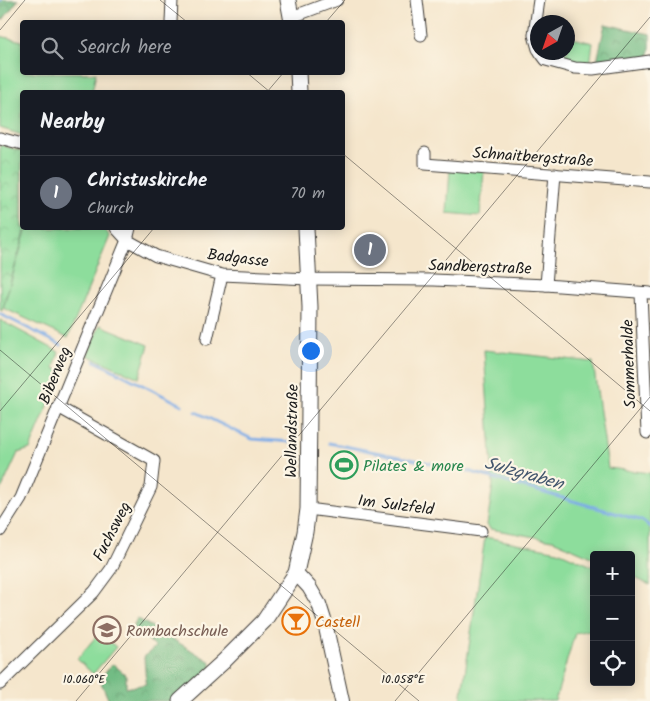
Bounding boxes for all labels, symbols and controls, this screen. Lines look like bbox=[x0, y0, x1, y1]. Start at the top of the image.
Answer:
north arrow bbox=[530, 15, 575, 60]
search box bbox=[20, 20, 345, 75]
text: Search here bbox=[78, 33, 172, 63]
icon: search bbox=[38, 34, 66, 62]
text: Nearby bbox=[40, 106, 105, 139]
street label: Schnaitbergstraße bbox=[472, 141, 594, 174]
text: Christuskirche bbox=[87, 166, 207, 196]
text: 1 bbox=[54, 181, 58, 206]
text: 70 m bbox=[290, 181, 325, 206]
text: Church bbox=[87, 196, 134, 221]
pin: 1 bbox=[354, 231, 386, 269]
street label: Badgasse bbox=[206, 242, 270, 275]
street label: Sandbergstraße bbox=[428, 253, 532, 282]
street label: Sommerhalde bbox=[615, 319, 644, 409]
your location bbox=[298, 338, 324, 364]
street label: Biberweg bbox=[32, 343, 78, 408]
street label: Wellandstraße bbox=[279, 384, 306, 478]
water label: Sulzgraben bbox=[481, 449, 568, 500]
sports icon: Pilates & more bbox=[329, 450, 359, 480]
place label: Pilates & more bbox=[363, 454, 464, 479]
street label: Im Sulzfeld bbox=[356, 488, 436, 523]
street label: Fuchsweg bbox=[87, 497, 138, 566]
map controls bbox=[590, 551, 635, 686]
button: + bbox=[590, 551, 635, 596]
button: − bbox=[590, 596, 635, 641]
bar icon: Castell bbox=[281, 606, 311, 636]
place label: Castell bbox=[315, 610, 360, 635]
school or university icon: Rombachschule bbox=[92, 615, 122, 645]
place label: Rombachschule bbox=[126, 619, 228, 644]
button: locate bbox=[590, 641, 635, 686]
text: 10.060°E bbox=[63, 670, 106, 689]
text: 10.058°E bbox=[381, 670, 426, 689]

